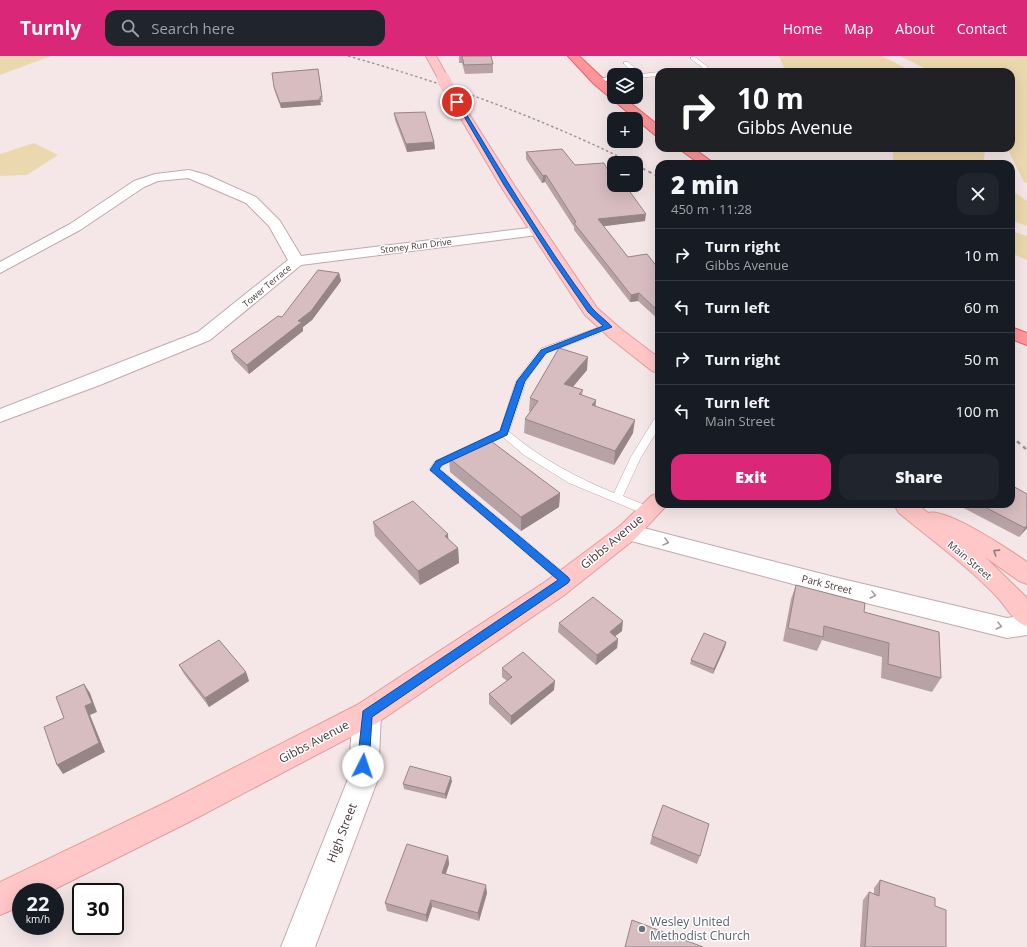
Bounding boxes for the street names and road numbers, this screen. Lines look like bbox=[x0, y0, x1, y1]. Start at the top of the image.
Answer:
street label: Stoney Run Drive bbox=[379, 235, 452, 256]
street label: Tower Terrace bbox=[239, 261, 294, 310]
street label: Gibbs Avenue bbox=[577, 510, 647, 573]
street label: Main Street bbox=[945, 537, 995, 583]
street label: Park Street bbox=[800, 571, 854, 597]
street label: Gibbs Avenue bbox=[276, 716, 352, 767]
street label: High Street bbox=[322, 801, 361, 865]

